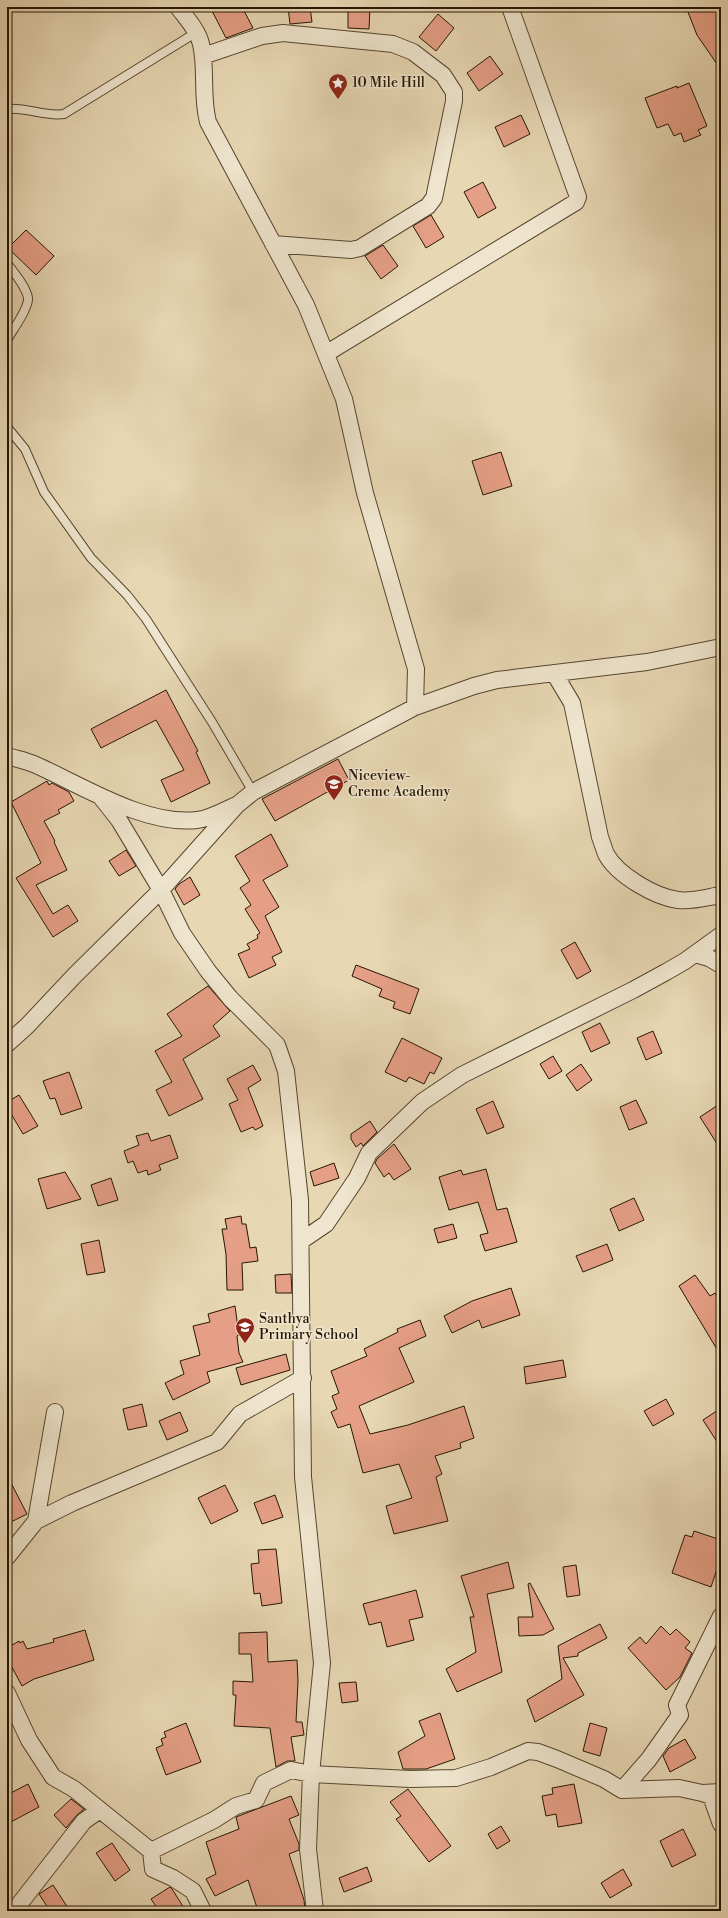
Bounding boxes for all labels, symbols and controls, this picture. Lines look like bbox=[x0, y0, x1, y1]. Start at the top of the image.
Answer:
place icon: 10 Mile Hill bbox=[327, 72, 349, 100]
place label: 10 Mile Hill bbox=[352, 74, 425, 92]
place label: Niceview- Cremc Academy bbox=[348, 767, 450, 801]
school or university icon: Niceview- Cremc Academy bbox=[323, 773, 345, 801]
place label: Santhya Primary School bbox=[259, 1310, 358, 1344]
school or university icon: Santhya Primary School bbox=[234, 1316, 256, 1344]

